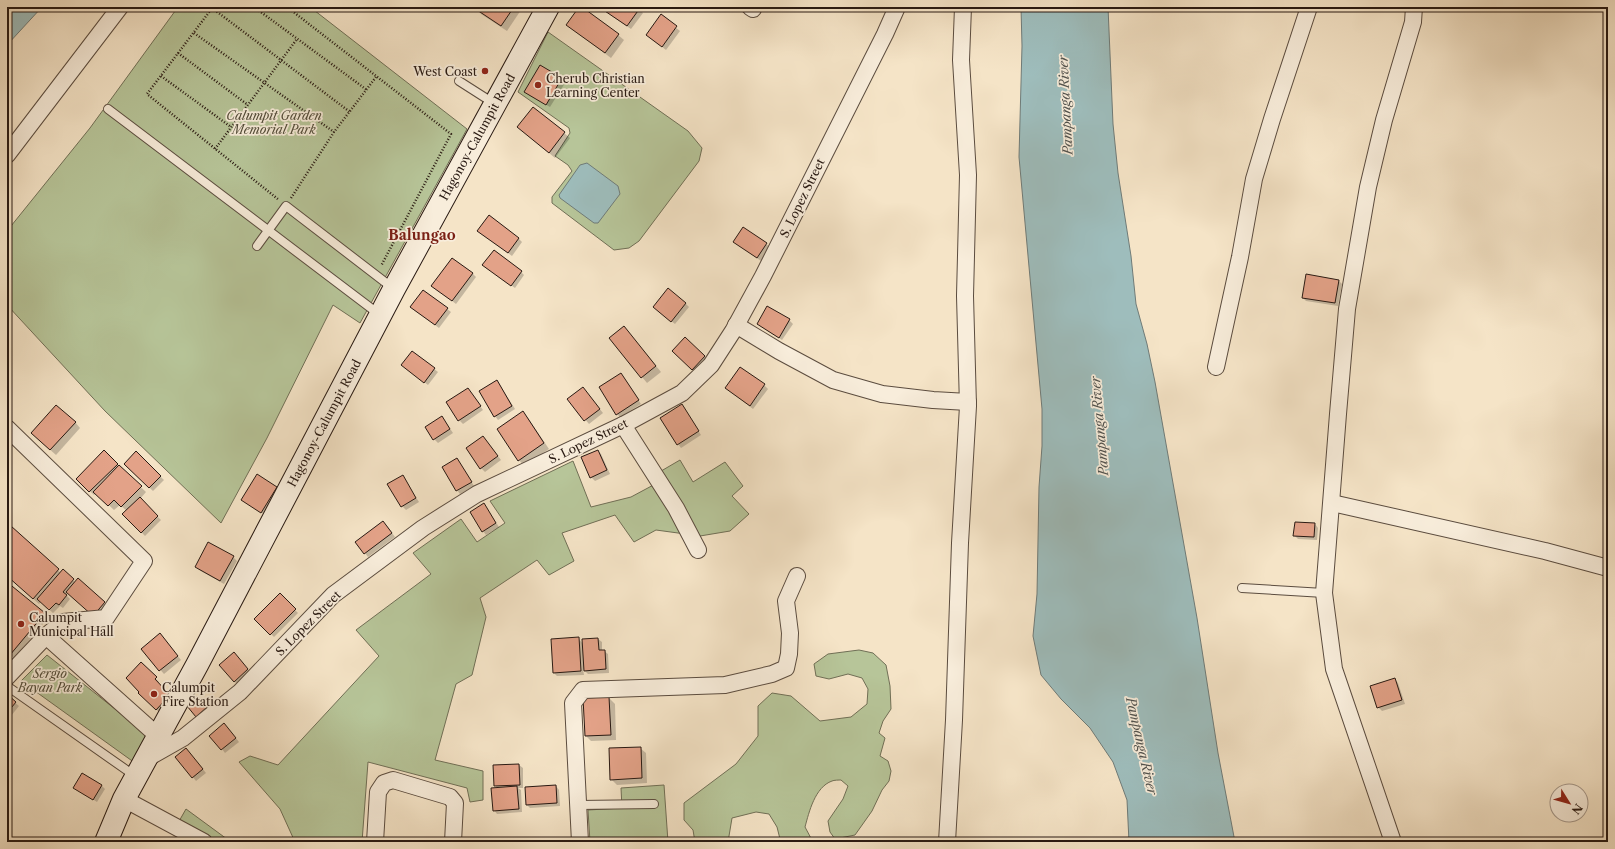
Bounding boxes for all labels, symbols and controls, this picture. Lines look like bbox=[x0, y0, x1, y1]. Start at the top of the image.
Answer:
water label: Pampanga River bbox=[1054, 54, 1076, 156]
place label: West Coast bbox=[412, 64, 478, 79]
marker: West Coast bbox=[480, 66, 490, 76]
street label: Hagonoy-Calumpit Road bbox=[436, 71, 518, 203]
place label: Cherub Christian Learning Center bbox=[546, 71, 645, 100]
marker: Cherub Christian Learning Center bbox=[533, 80, 543, 90]
park label: Calumpit Garden Memorial Park bbox=[226, 108, 322, 137]
street label: S. Lopez Street bbox=[776, 155, 828, 240]
district label: Balungao bbox=[388, 226, 456, 244]
street label: Hagonoy-Calumpit Road bbox=[284, 356, 364, 489]
water label: Pampanga River bbox=[1087, 375, 1111, 477]
street label: S. Lopez Street bbox=[546, 415, 631, 467]
street label: S. Lopez Street bbox=[272, 587, 344, 659]
place label: Calumpit Municipal Hall bbox=[29, 610, 114, 639]
marker: Calumpit Municipal Hall bbox=[16, 619, 26, 629]
park label: Sergio Bayan Park bbox=[17, 666, 83, 695]
place label: Calumpit Fire Station bbox=[162, 680, 229, 709]
marker: Calumpit Fire Station bbox=[149, 689, 159, 699]
water label: Pampanga River bbox=[1123, 695, 1161, 797]
north arrow bbox=[1549, 783, 1589, 823]
text: N bbox=[1568, 801, 1585, 817]

